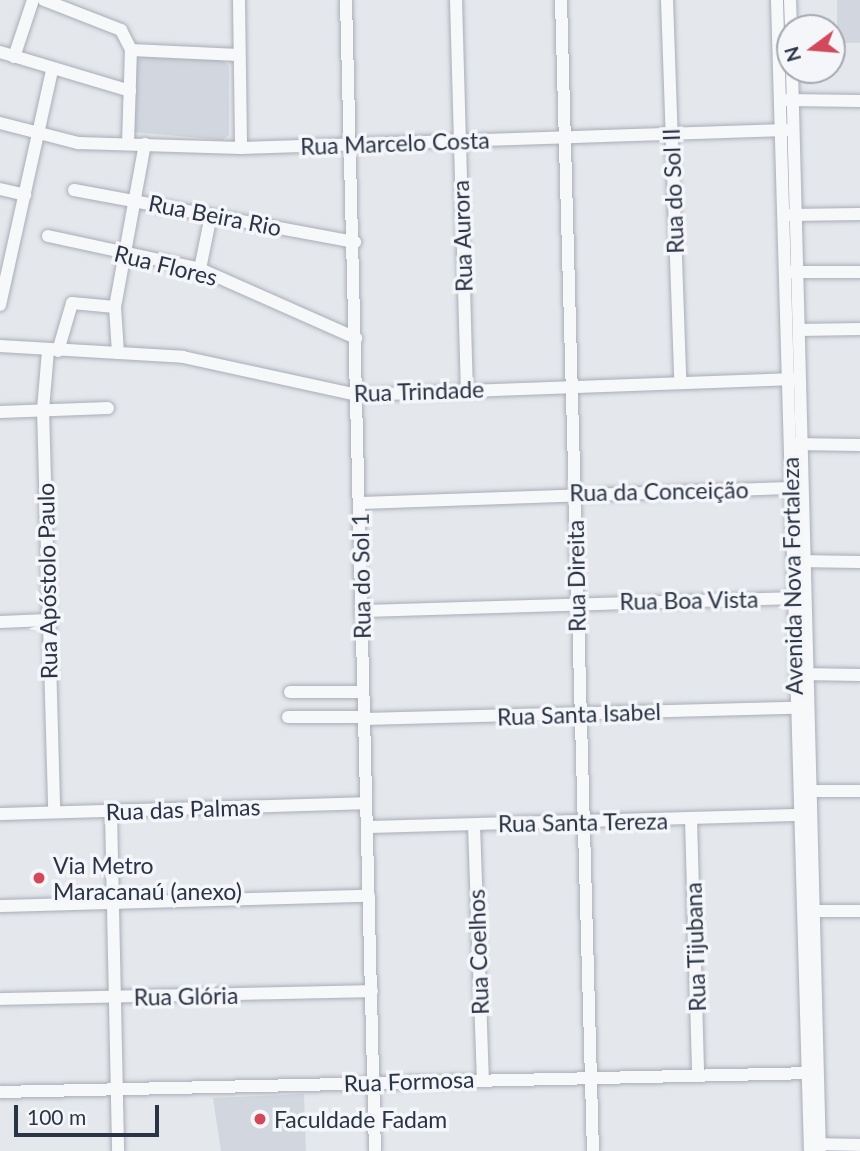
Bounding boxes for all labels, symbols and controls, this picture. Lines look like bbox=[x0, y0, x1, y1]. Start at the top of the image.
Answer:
north arrow bbox=[776, 14, 846, 84]
text: N bbox=[779, 44, 805, 65]
street label: Rua Marcelo Costa bbox=[300, 126, 490, 160]
street label: Rua do Sol II bbox=[657, 128, 689, 254]
street label: Rua Aurora bbox=[446, 179, 478, 293]
street label: Rua Beira Rio bbox=[146, 189, 284, 241]
street label: Rua Flores bbox=[112, 239, 220, 291]
street label: Rua Trindade bbox=[353, 375, 485, 407]
street label: Avenida Nova Fortaleza bbox=[776, 457, 808, 695]
street label: Rua da Conceição bbox=[569, 476, 749, 506]
street label: Rua Apóstolo Paulo bbox=[31, 482, 63, 680]
street label: Rua do Sol 1 bbox=[346, 513, 376, 639]
street label: Rua Direita bbox=[561, 520, 591, 632]
street label: Rua Boa Vista bbox=[619, 585, 759, 615]
street label: Rua Santa Isabel bbox=[497, 697, 661, 731]
street label: Rua das Palmas bbox=[105, 793, 261, 825]
street label: Rua Santa Tereza bbox=[497, 807, 669, 837]
place label: Via Metro Maracanaú (anexo) bbox=[53, 851, 242, 905]
marker: Via Metro Maracanaú (anexo) bbox=[31, 870, 47, 886]
street label: Rua Tijubana bbox=[679, 882, 711, 1012]
street label: Rua Coelhos bbox=[462, 889, 494, 1015]
street label: Rua Glória bbox=[133, 981, 239, 1011]
street label: Rua Formosa bbox=[343, 1065, 475, 1097]
scale bar bbox=[18, 1092, 163, 1136]
text: 100 m bbox=[27, 1104, 86, 1129]
place label: Faculdade Fadam bbox=[274, 1105, 447, 1133]
marker: Faculdade Fadam bbox=[252, 1111, 268, 1127]

